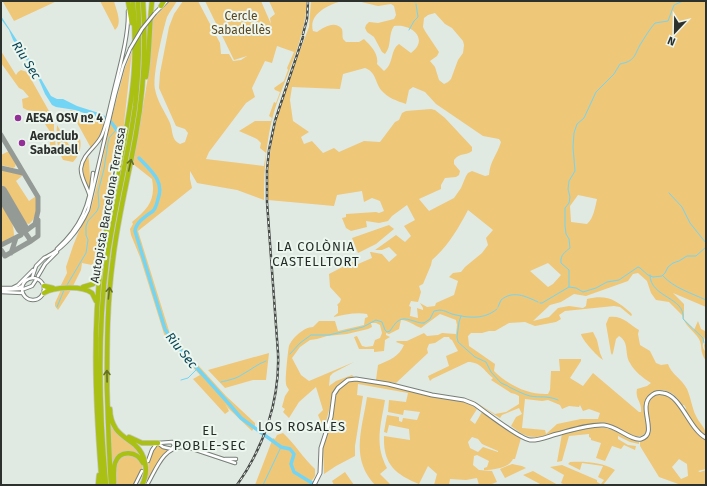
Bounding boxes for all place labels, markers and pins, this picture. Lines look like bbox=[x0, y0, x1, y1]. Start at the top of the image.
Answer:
place label: AESA OSV nº 4 bbox=[25, 111, 103, 125]
marker: AESA OSV nº 4 bbox=[13, 113, 23, 123]
place label: Aeroclub Sabadell bbox=[29, 129, 79, 157]
marker: Aeroclub Sabadell bbox=[17, 138, 27, 148]

